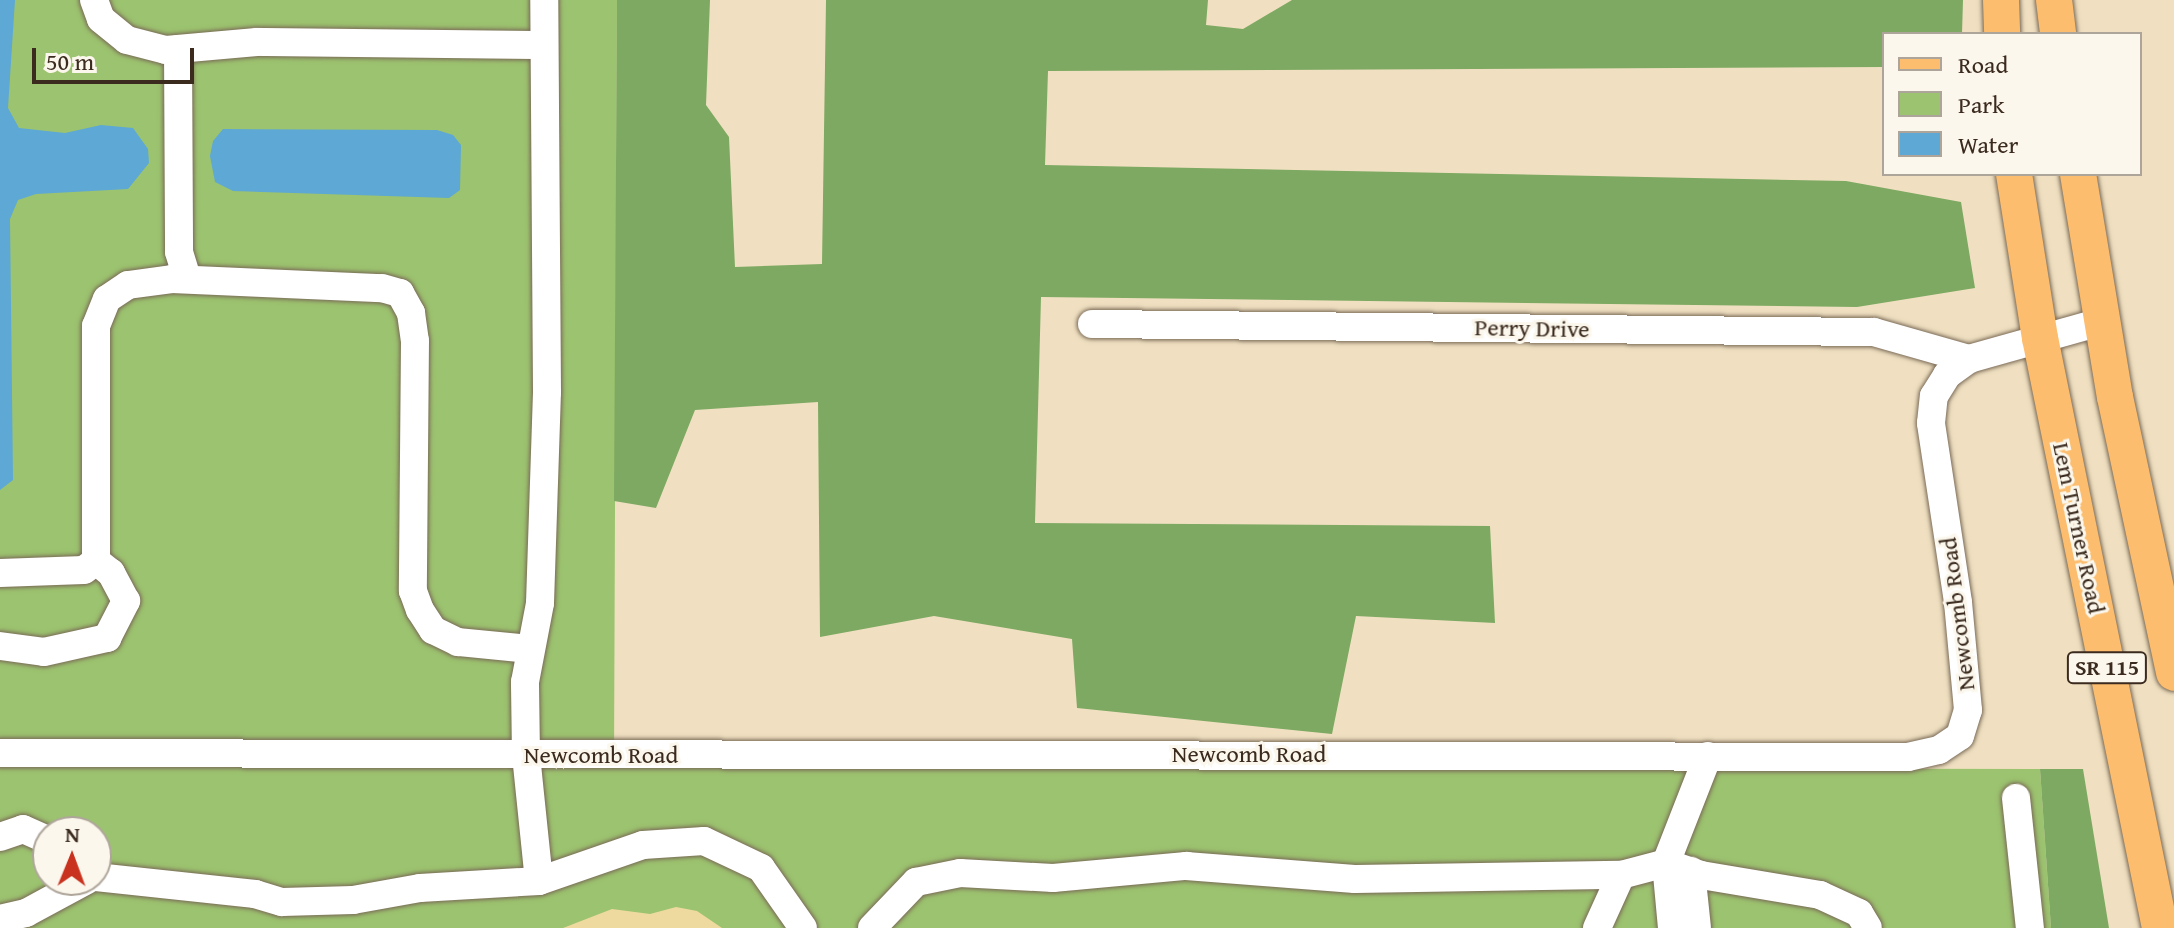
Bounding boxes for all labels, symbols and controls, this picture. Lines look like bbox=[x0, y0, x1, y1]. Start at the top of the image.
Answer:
scale bar bbox=[36, 32, 198, 82]
legend bbox=[1882, 32, 2142, 176]
text: 50 m bbox=[46, 44, 94, 79]
text: Road bbox=[1958, 47, 2008, 82]
text: Park bbox=[1958, 87, 2004, 122]
text: Water bbox=[1958, 127, 2018, 162]
street label: Perry Drive bbox=[1474, 313, 1590, 343]
street label: Lem Turner Road bbox=[2047, 440, 2111, 616]
street label: Newcomb Road bbox=[1933, 536, 1981, 692]
road number: SR 115 bbox=[2065, 650, 2149, 686]
street label: Newcomb Road bbox=[1172, 740, 1326, 768]
street label: Newcomb Road bbox=[524, 741, 678, 769]
north arrow bbox=[32, 816, 112, 896]
text: N bbox=[65, 818, 80, 850]

